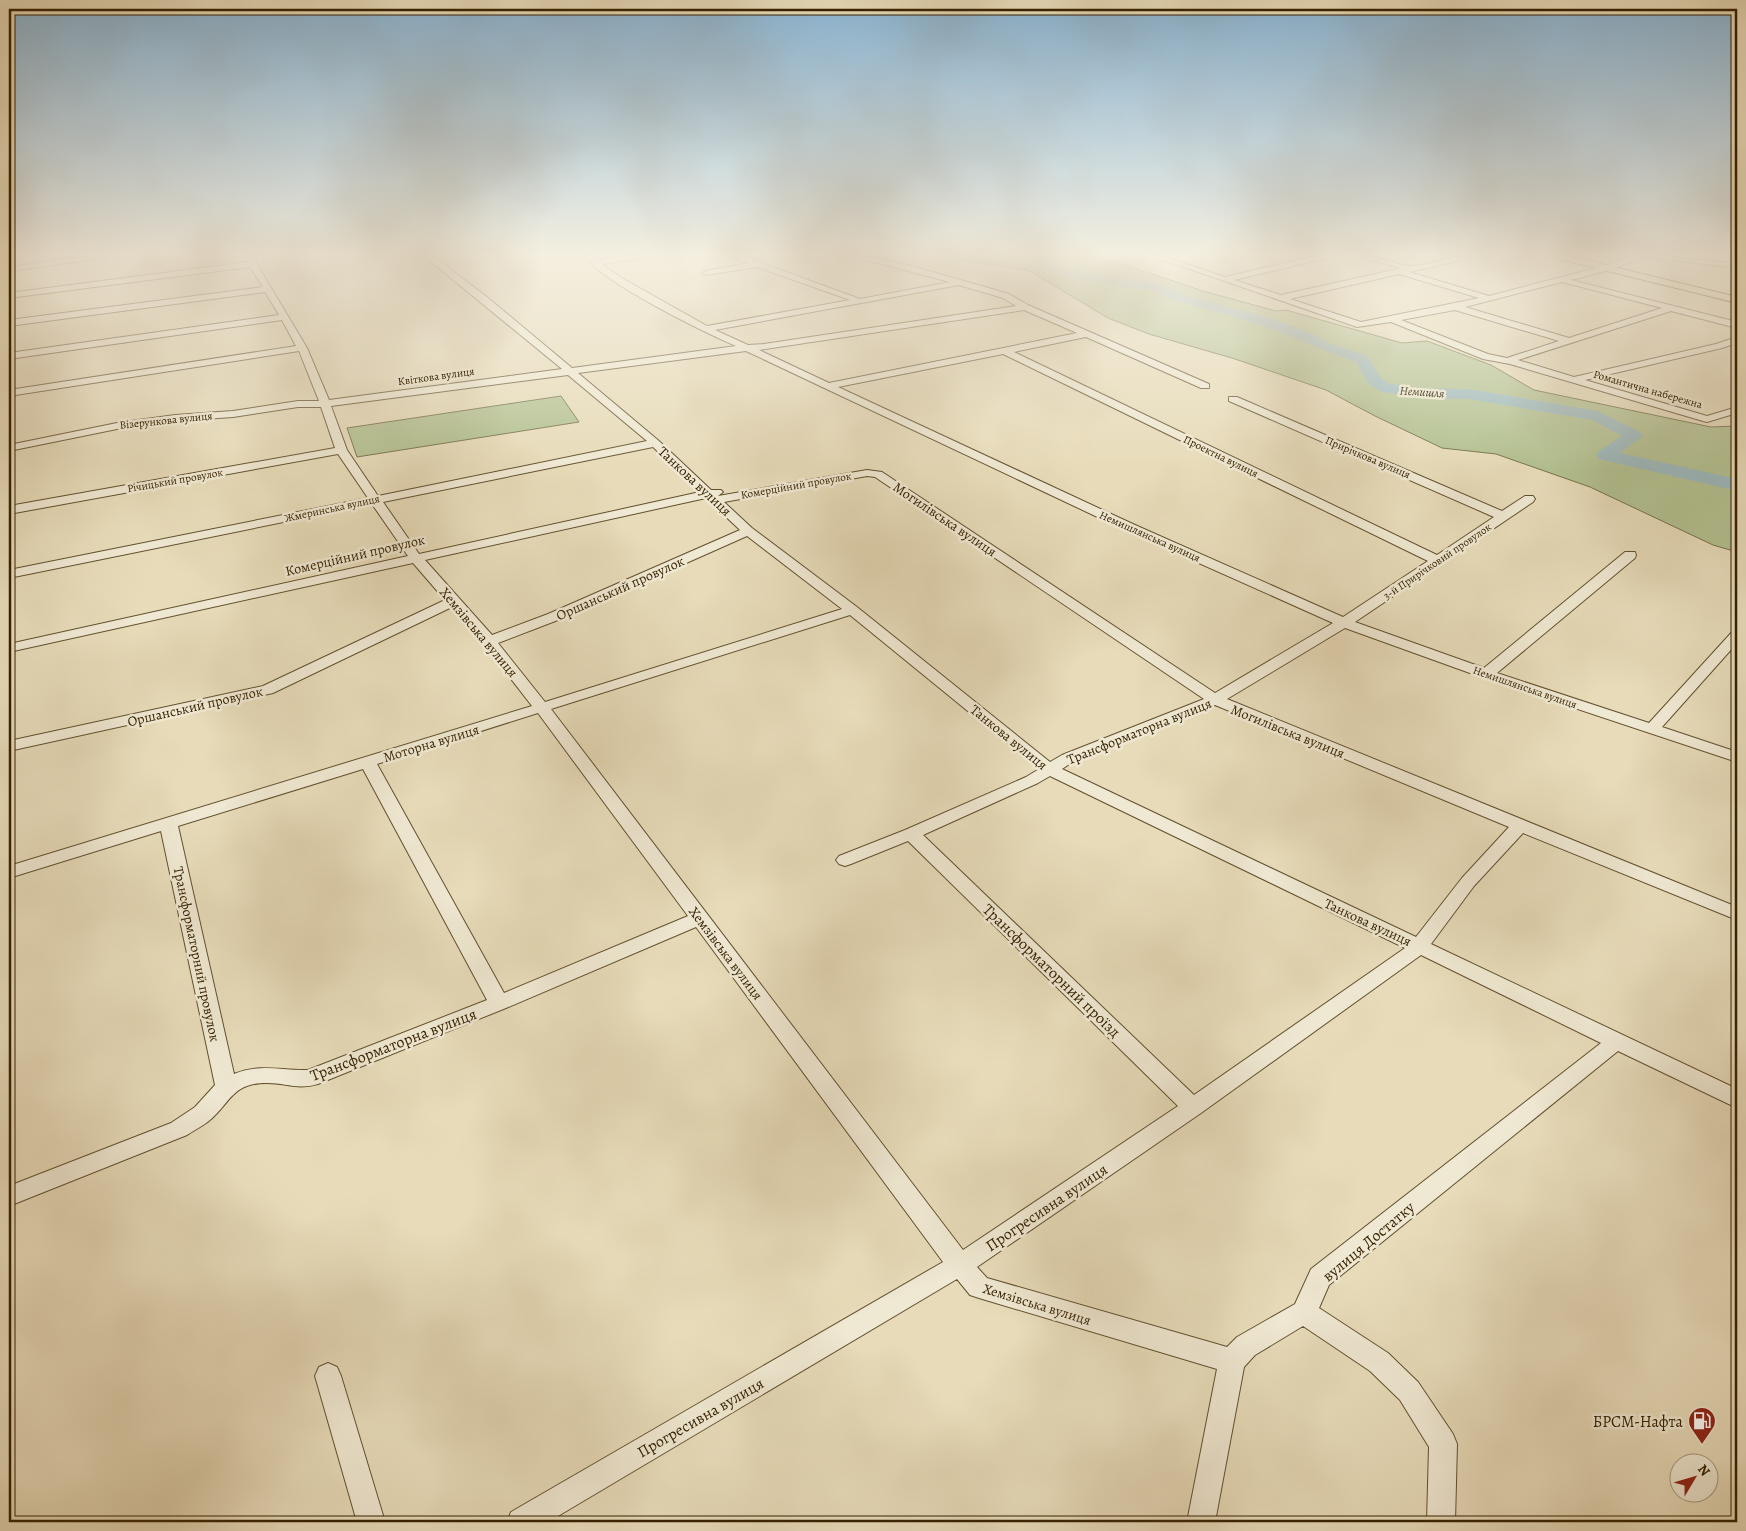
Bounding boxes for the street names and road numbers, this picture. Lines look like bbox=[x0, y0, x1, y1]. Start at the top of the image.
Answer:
street label: Квіткова вулиця bbox=[397, 364, 475, 389]
street label: Романтична набережна bbox=[1592, 367, 1705, 412]
street label: Візерункова вулиця bbox=[119, 408, 213, 433]
street label: Проектна вулиця bbox=[1181, 432, 1261, 481]
street label: Прирічкова вулиця bbox=[1323, 433, 1413, 482]
street label: Танкова вулиця bbox=[654, 442, 736, 521]
street label: Річицький провулок bbox=[126, 465, 224, 496]
street label: Комерційний провулок bbox=[740, 468, 853, 503]
street label: Могилівська вулиця bbox=[889, 478, 1001, 561]
street label: Жмеринська вулиця bbox=[283, 491, 381, 526]
street label: Немишлянська вулиця bbox=[1097, 507, 1203, 565]
street label: 3-й Прирічковий провулок bbox=[1380, 519, 1495, 603]
street label: Комерційний провулок bbox=[283, 530, 427, 581]
street label: Оршанський провулок bbox=[553, 552, 687, 625]
street label: Хемзівська вулиця bbox=[435, 583, 522, 682]
street label: Немишлянська вулиця bbox=[1471, 663, 1579, 712]
street label: Оршанський провулок bbox=[126, 682, 265, 731]
street label: Трансформаторна вулиця bbox=[1064, 694, 1215, 769]
street label: Танкова вулиця bbox=[966, 700, 1051, 775]
street label: Могилівська вулиця bbox=[1228, 700, 1348, 763]
street label: Моторна вулиця bbox=[381, 720, 482, 767]
street label: Трансформаторний провулок bbox=[169, 865, 224, 1043]
street label: Танкова вулиця bbox=[1321, 894, 1415, 951]
street label: Трансформаторний проїзд bbox=[977, 899, 1125, 1043]
street label: Хемзівська вулиця bbox=[684, 903, 767, 1004]
street label: Трансформаторна вулиця bbox=[307, 1003, 480, 1087]
street label: Прогресивна вулиця bbox=[981, 1159, 1112, 1257]
street label: вулиця Достатку bbox=[1318, 1196, 1420, 1287]
street label: Хемзівська вулиця bbox=[980, 1279, 1094, 1330]
street label: Прогресивна вулиця bbox=[633, 1373, 768, 1463]

